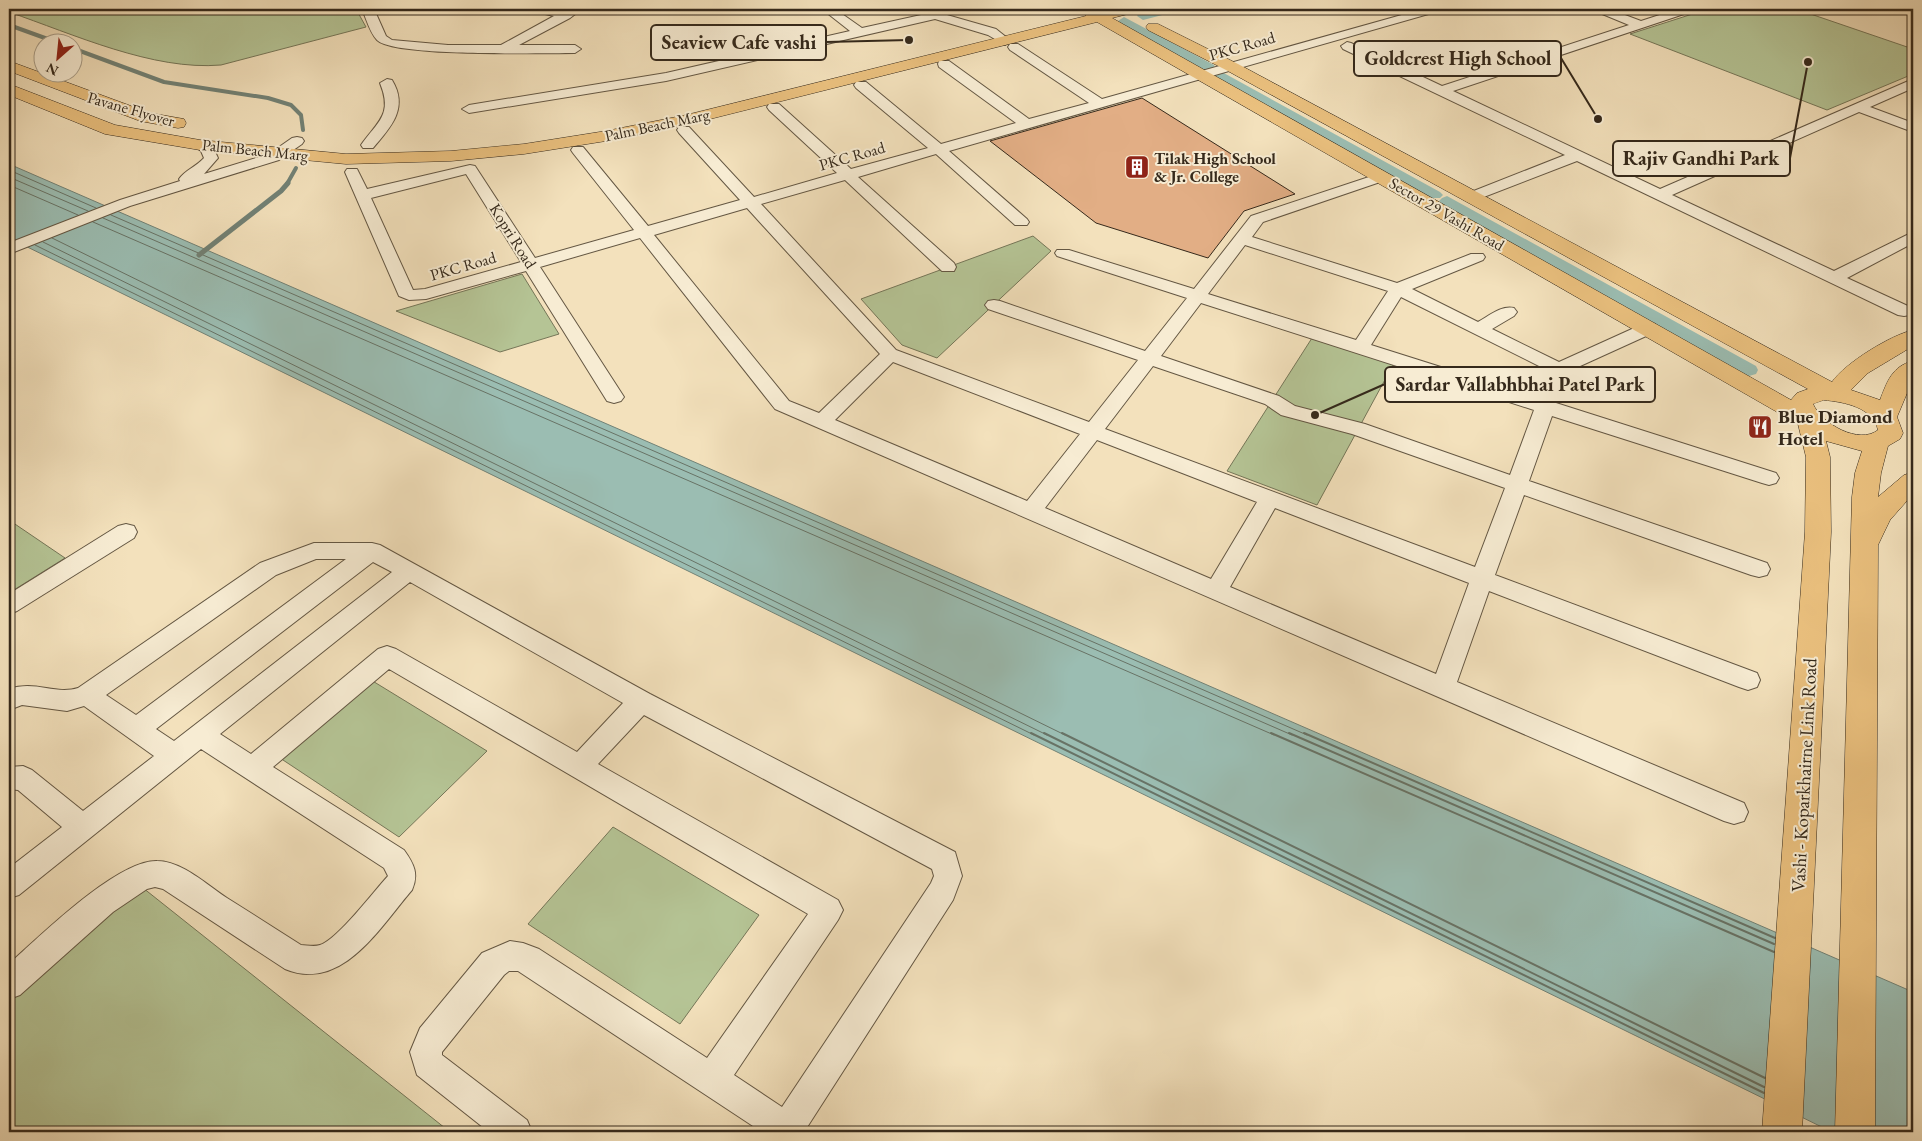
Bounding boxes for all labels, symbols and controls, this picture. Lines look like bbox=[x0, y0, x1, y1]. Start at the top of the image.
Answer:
callout: Seaview Cafe vashi bbox=[651, 25, 826, 60]
street label: PKC Road bbox=[1207, 26, 1278, 65]
text: Seaview Cafe vashi bbox=[662, 29, 817, 55]
north arrow bbox=[32, 32, 82, 82]
callout: Goldcrest High School bbox=[1354, 41, 1561, 76]
text: Goldcrest High School bbox=[1365, 45, 1552, 71]
text: N bbox=[42, 59, 61, 80]
street label: Pavane Flyover bbox=[85, 87, 178, 132]
street label: Palm Beach Marg bbox=[603, 103, 712, 146]
street label: Palm Beach Marg bbox=[201, 134, 310, 166]
street label: PKC Road bbox=[817, 136, 888, 175]
callout: Rajiv Gandhi Park bbox=[1613, 141, 1790, 176]
text: Rajiv Gandhi Park bbox=[1623, 145, 1780, 171]
place label: Tilak High School & Jr. College bbox=[1154, 148, 1276, 187]
building icon: Tilak High School & Jr. College bbox=[1124, 154, 1150, 180]
street label: Sector 29 Vashi Road bbox=[1386, 172, 1509, 256]
street label: Kopri Road bbox=[485, 199, 542, 273]
street label: PKC Road bbox=[428, 246, 499, 285]
callout: Sardar Vallabhbhai Patel Park bbox=[1385, 367, 1655, 402]
text: Sardar Vallabhbhai Patel Park bbox=[1395, 371, 1646, 397]
place label: Blue Diamond Hotel bbox=[1778, 404, 1893, 451]
restaurant icon: Blue Diamond Hotel bbox=[1747, 414, 1773, 440]
street label: Vashi - Koparkhairne Link Road bbox=[1785, 657, 1823, 893]

